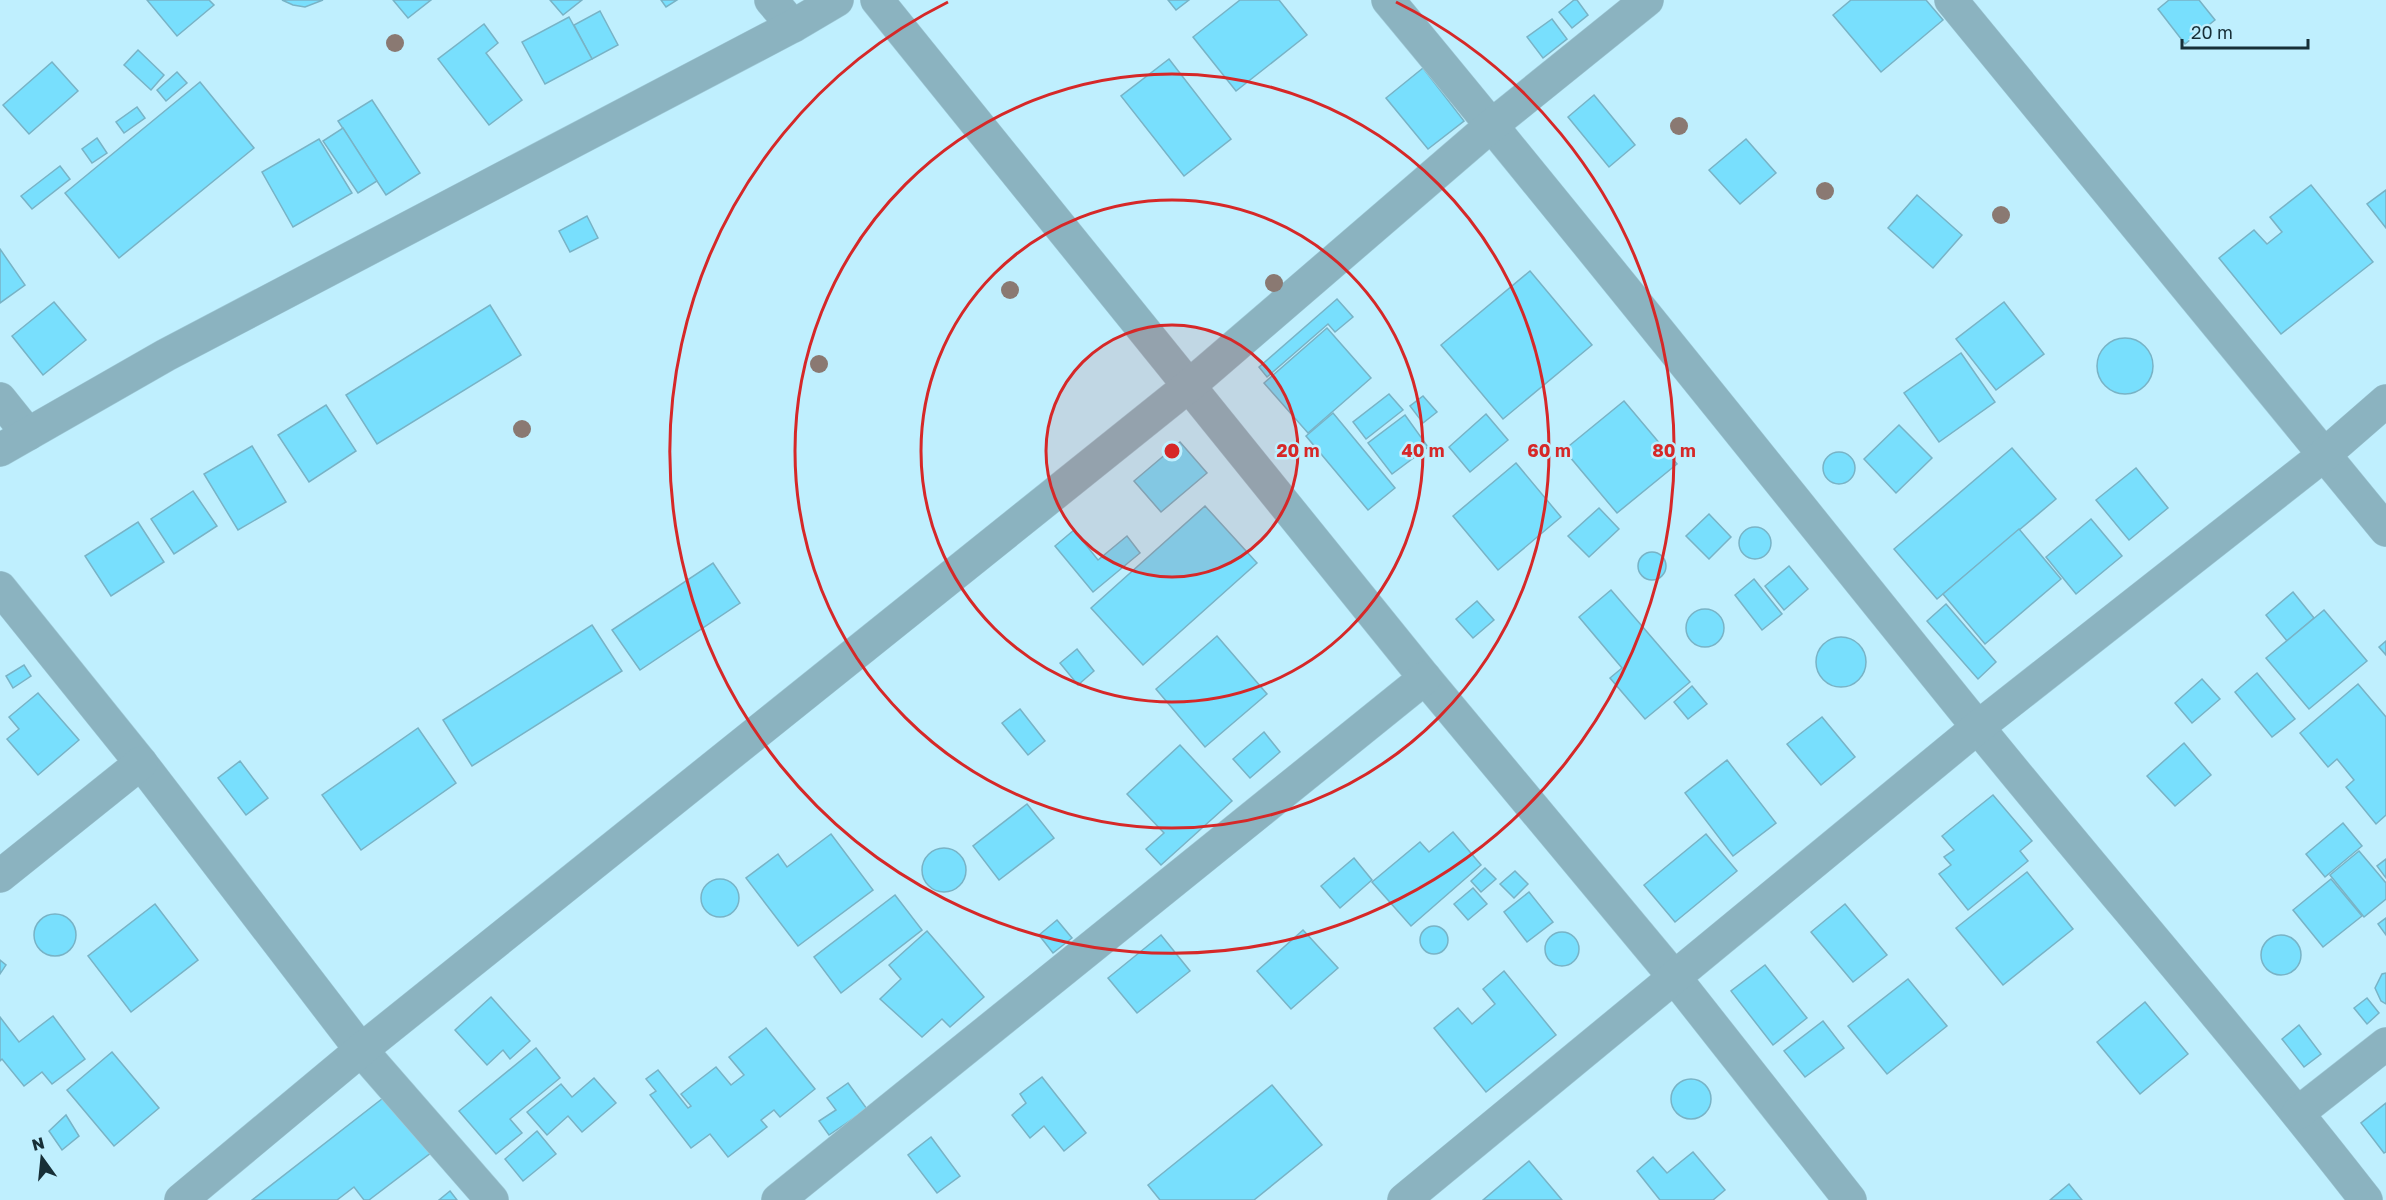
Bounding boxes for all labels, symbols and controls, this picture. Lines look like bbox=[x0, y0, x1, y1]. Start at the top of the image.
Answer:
scale bar bbox=[2182, 12, 2308, 50]
text: 20 m bbox=[2191, 21, 2233, 43]
text: 20 m bbox=[1277, 439, 1319, 461]
text: 40 m bbox=[1401, 439, 1445, 461]
text: 60 m bbox=[1527, 439, 1571, 461]
text: 80 m bbox=[1652, 439, 1696, 461]
centre of rings bbox=[1162, 441, 1182, 461]
north arrow bbox=[12, 1128, 72, 1188]
text: N bbox=[30, 1132, 47, 1155]

